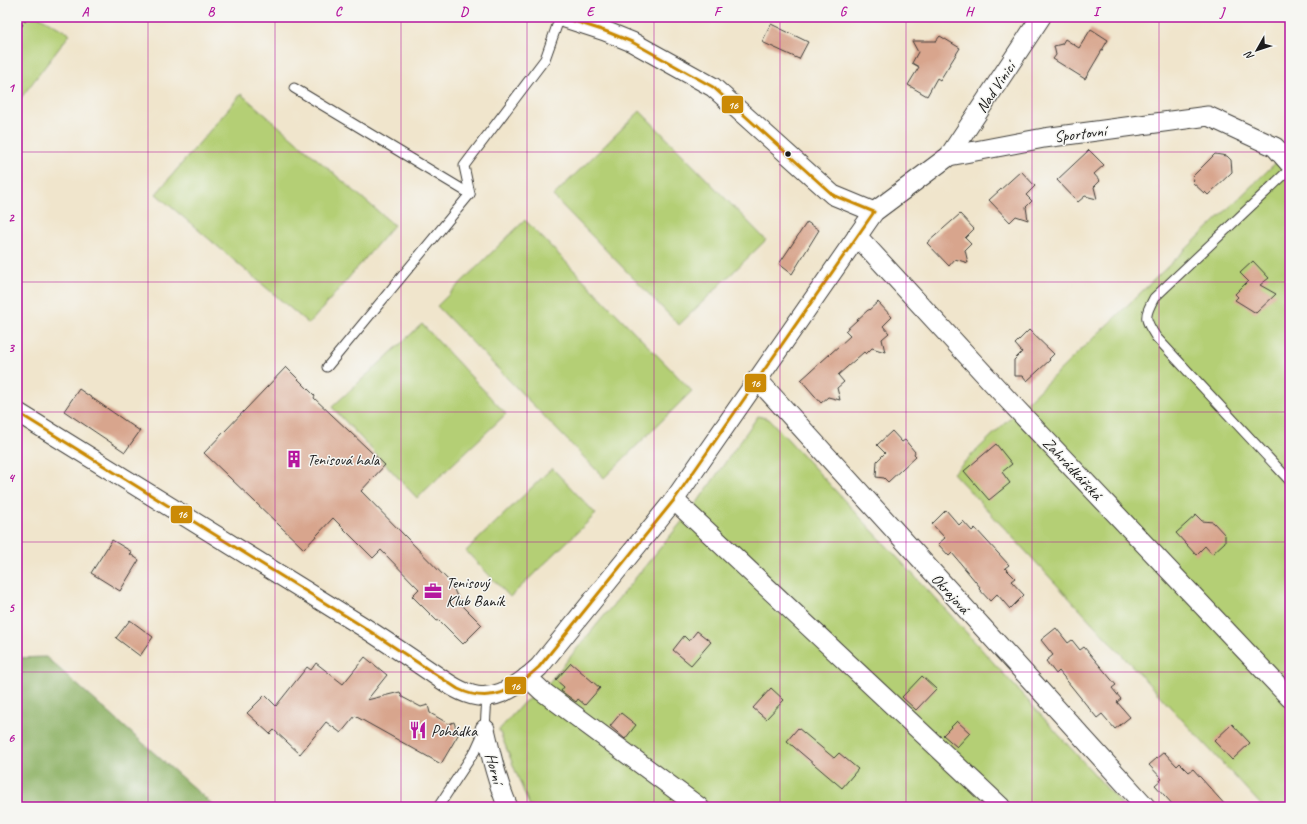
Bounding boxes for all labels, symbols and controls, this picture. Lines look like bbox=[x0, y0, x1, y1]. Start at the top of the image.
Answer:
text: A bbox=[82, 4, 90, 20]
text: B bbox=[208, 4, 216, 20]
text: C bbox=[335, 4, 343, 20]
text: D bbox=[460, 4, 469, 20]
text: E bbox=[587, 4, 596, 20]
text: F bbox=[714, 4, 723, 20]
text: G bbox=[840, 4, 848, 20]
text: H bbox=[965, 4, 975, 20]
text: I bbox=[1093, 4, 1102, 20]
text: J bbox=[1219, 4, 1226, 20]
north arrow bbox=[1237, 30, 1277, 70]
text: N bbox=[1240, 48, 1257, 63]
street label: Nad Vinicí bbox=[972, 56, 1022, 117]
text: 1 bbox=[8, 80, 16, 96]
line badge: 16 bbox=[721, 95, 744, 114]
text: 16 bbox=[728, 98, 739, 112]
street label: Sportovní bbox=[1053, 121, 1110, 147]
unlabelled marker bbox=[783, 149, 793, 159]
text: 2 bbox=[8, 210, 15, 226]
text: 3 bbox=[8, 340, 15, 356]
line badge: 16 bbox=[744, 373, 767, 393]
text: 16 bbox=[750, 376, 761, 390]
street label: Zahrádkářská bbox=[1038, 433, 1108, 506]
building icon: Tenisová hala bbox=[284, 449, 304, 469]
place label: Tenisová hala bbox=[307, 450, 381, 470]
text: 4 bbox=[8, 470, 16, 486]
line badge: 16 bbox=[170, 505, 193, 524]
text: 16 bbox=[177, 507, 188, 521]
street label: Okrajová bbox=[927, 569, 975, 620]
place label: Tenisový Klub Baník bbox=[446, 573, 505, 611]
office icon: Tenisový Klub Baník bbox=[423, 581, 443, 601]
text: 5 bbox=[8, 600, 15, 616]
line badge: 16 bbox=[504, 676, 527, 695]
text: 16 bbox=[510, 679, 521, 693]
restaurant icon: Pohádka bbox=[408, 720, 428, 740]
place label: Pohádka bbox=[431, 721, 478, 741]
text: 6 bbox=[8, 730, 15, 746]
street label: Horní bbox=[480, 751, 508, 789]

